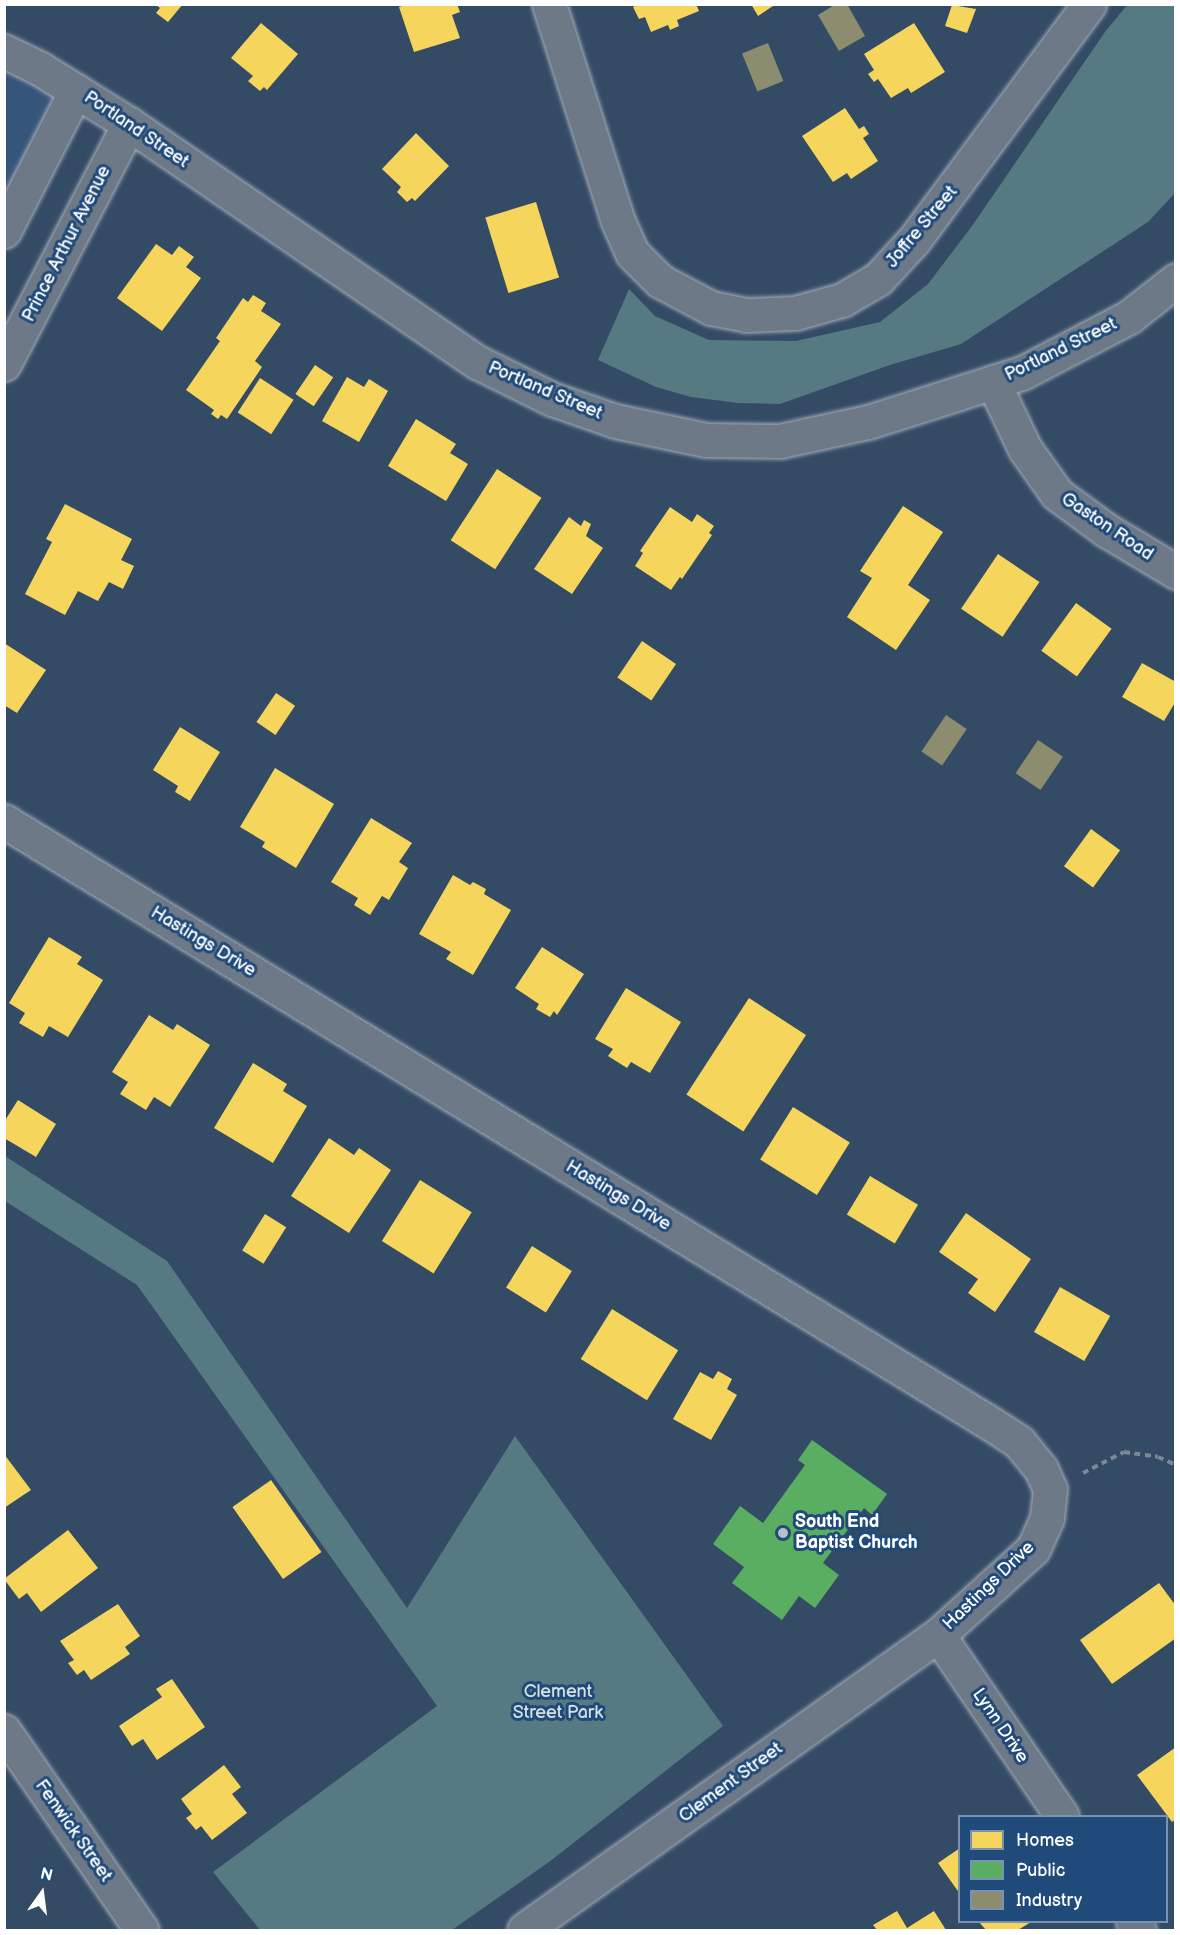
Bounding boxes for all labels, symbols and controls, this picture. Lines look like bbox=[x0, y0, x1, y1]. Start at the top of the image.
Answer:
street label: Portland Street bbox=[79, 87, 193, 173]
street label: Prince Arthur Avenue bbox=[18, 162, 116, 326]
street label: Joffre Street bbox=[882, 182, 962, 272]
street label: Portland Street bbox=[1001, 314, 1121, 386]
street label: Portland Street bbox=[485, 357, 605, 425]
street label: Gaston Road bbox=[1057, 488, 1157, 566]
street label: Hastings Drive bbox=[147, 902, 259, 982]
street label: Hastings Drive bbox=[562, 1156, 674, 1236]
place label: South End Baptist Church bbox=[795, 1512, 918, 1555]
marker: South End Baptist Church bbox=[776, 1526, 790, 1540]
street label: Hastings Drive bbox=[939, 1537, 1039, 1635]
park label: Clement Street Park bbox=[513, 1682, 603, 1724]
street label: Lynn Drive bbox=[967, 1685, 1033, 1767]
street label: Clement Street bbox=[675, 1738, 787, 1828]
street label: Fenwick Street bbox=[30, 1776, 116, 1886]
legend bbox=[958, 1815, 1168, 1923]
text: Homes bbox=[1016, 1830, 1074, 1851]
text: Public bbox=[1016, 1860, 1065, 1881]
north arrow bbox=[12, 1863, 72, 1923]
text: N bbox=[38, 1864, 55, 1886]
text: Industry bbox=[1016, 1890, 1082, 1911]

